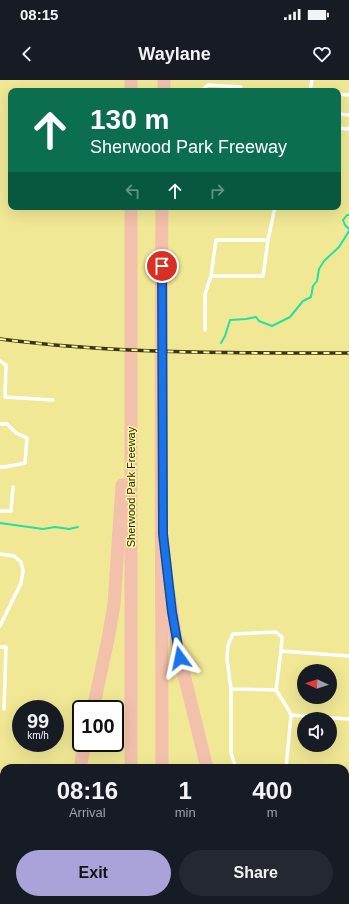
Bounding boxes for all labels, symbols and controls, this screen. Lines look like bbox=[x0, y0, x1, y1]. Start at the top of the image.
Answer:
text: 08:15 bbox=[20, 6, 58, 23]
icon: back bbox=[16, 43, 38, 65]
icon: heart bbox=[311, 43, 333, 65]
text: Waylane bbox=[138, 44, 211, 64]
icon: ahead bbox=[24, 104, 76, 156]
text: 130 m bbox=[90, 104, 169, 135]
text: Sherwood Park Freeway bbox=[90, 137, 287, 157]
icon: left bbox=[122, 180, 144, 202]
icon: ahead bbox=[164, 180, 186, 202]
icon: right bbox=[206, 180, 228, 202]
pin bbox=[145, 249, 179, 283]
icon: arrive bbox=[151, 255, 173, 277]
street label: Sherwood Park Freeway bbox=[125, 426, 137, 547]
position arrow bbox=[159, 637, 201, 679]
north arrow bbox=[297, 664, 337, 704]
map controls bbox=[297, 664, 337, 752]
speed limit sign: 100 bbox=[72, 700, 124, 752]
text: 99 bbox=[27, 710, 49, 732]
button: sound bbox=[297, 712, 337, 752]
text: km/h bbox=[27, 730, 49, 741]
text: 08:16 bbox=[57, 777, 118, 804]
text: 1 bbox=[178, 777, 192, 804]
text: 400 bbox=[252, 777, 292, 804]
text: Arrival bbox=[69, 805, 106, 820]
text: min bbox=[175, 805, 196, 820]
text: m bbox=[267, 805, 278, 820]
button: Exit bbox=[16, 850, 171, 896]
button: Share bbox=[179, 850, 333, 896]

